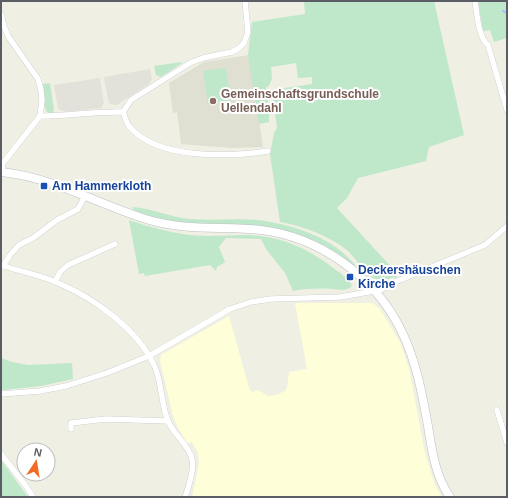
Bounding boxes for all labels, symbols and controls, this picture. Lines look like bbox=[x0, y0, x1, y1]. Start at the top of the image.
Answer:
place label: Gemeinschaftsgrundschule Uellendahl bbox=[221, 87, 379, 115]
marker: Gemeinschaftsgrundschule Uellendahl bbox=[208, 96, 218, 106]
place label: Am Hammerkloth bbox=[52, 179, 151, 193]
marker: Am Hammerkloth bbox=[39, 181, 49, 191]
place label: Deckershäuschen Kirche bbox=[358, 263, 461, 291]
marker: Deckershäuschen Kirche bbox=[345, 272, 355, 282]
north arrow bbox=[16, 442, 56, 482]
text: N bbox=[33, 446, 43, 459]

